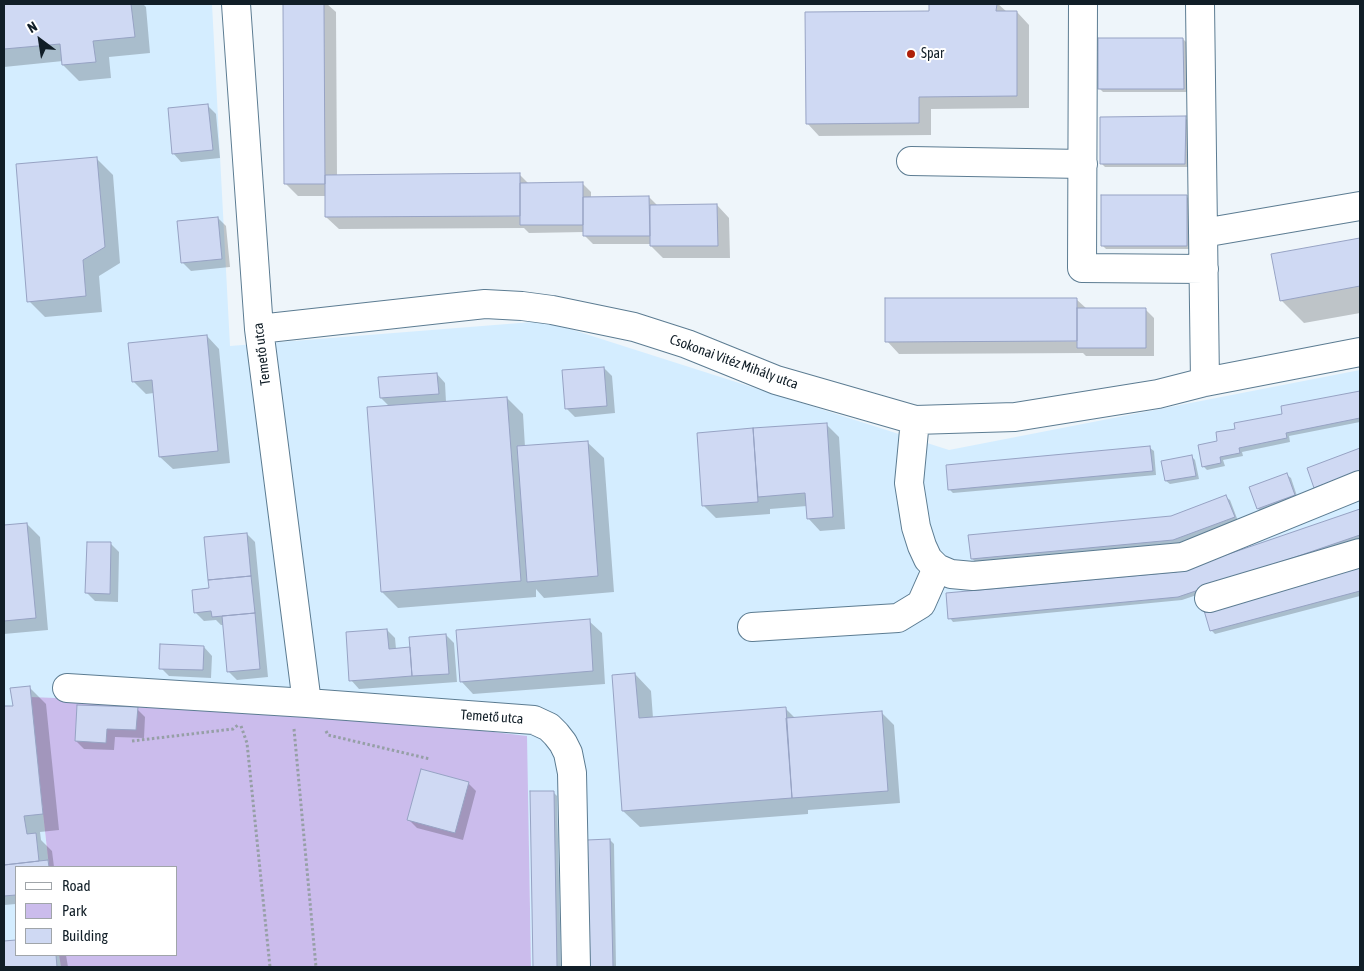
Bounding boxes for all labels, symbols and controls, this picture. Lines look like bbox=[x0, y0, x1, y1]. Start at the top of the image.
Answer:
north arrow bbox=[15, 15, 65, 65]
text: N bbox=[25, 18, 40, 36]
place label: Spar bbox=[921, 46, 944, 62]
marker: Spar bbox=[905, 48, 917, 60]
street label: Temető utca bbox=[250, 322, 274, 386]
street label: Csokonai Vitéz Mihály utca bbox=[667, 331, 801, 393]
street label: Temető utca bbox=[460, 706, 524, 728]
legend bbox=[15, 866, 178, 956]
text: Road bbox=[62, 877, 91, 894]
text: Park bbox=[62, 902, 87, 919]
text: Building bbox=[62, 927, 108, 944]

